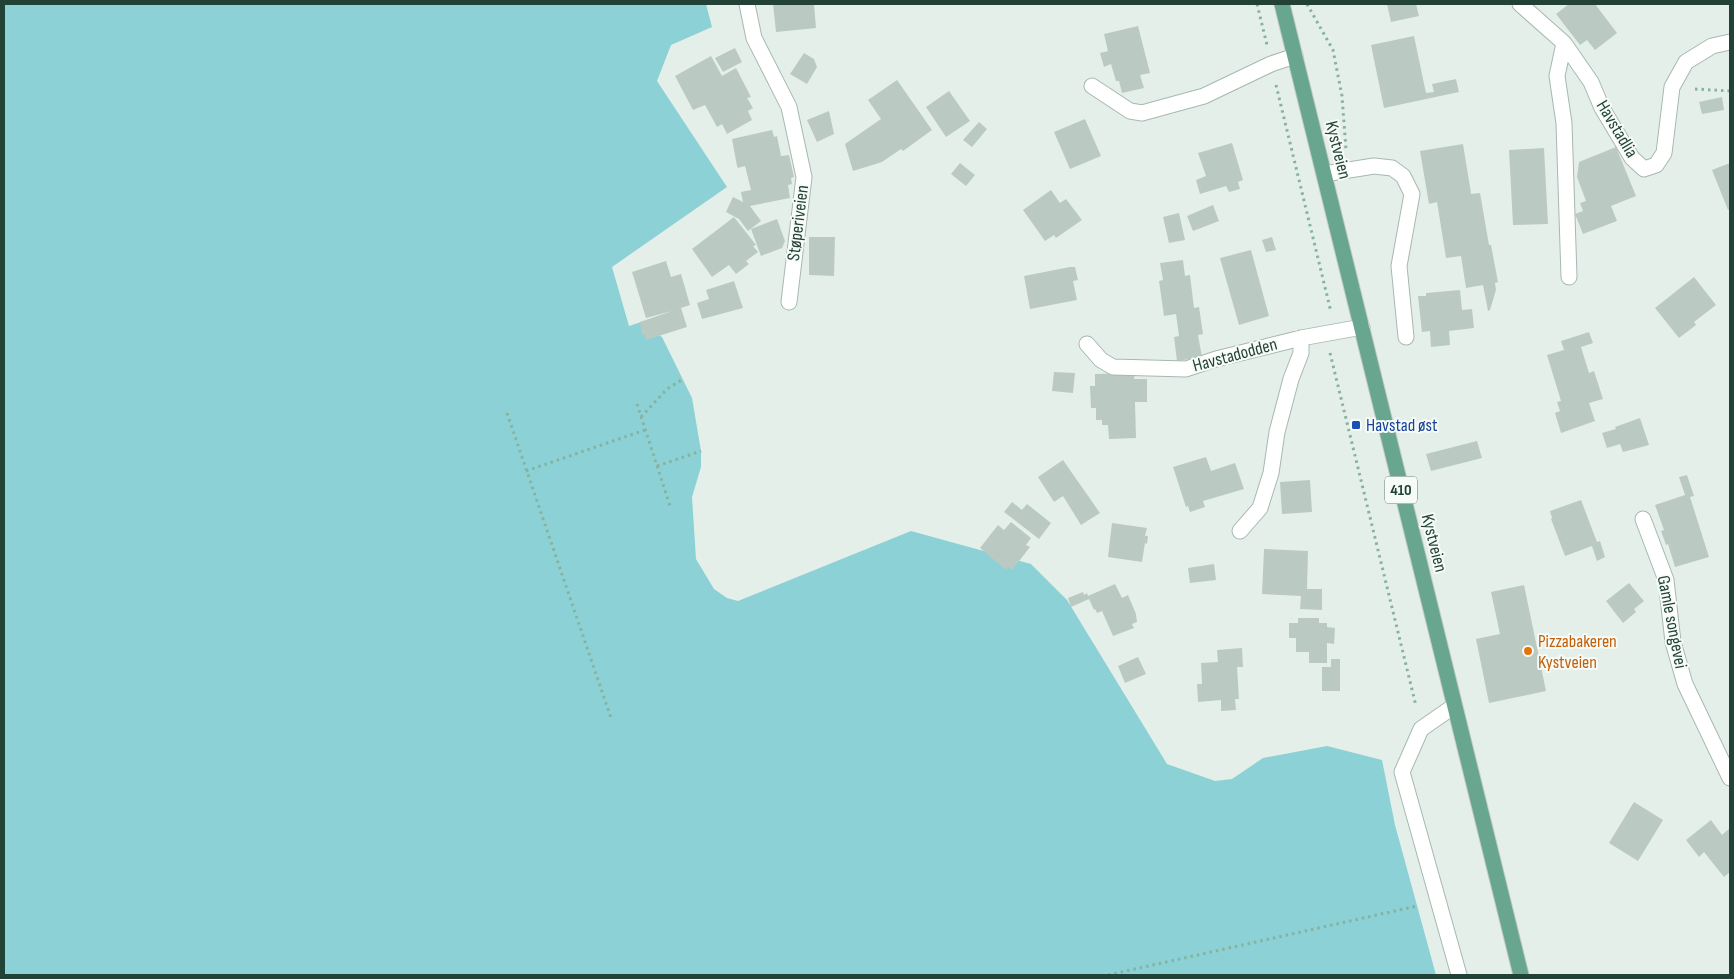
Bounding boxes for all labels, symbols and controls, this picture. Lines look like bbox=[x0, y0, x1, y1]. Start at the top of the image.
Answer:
street label: Havstadlia bbox=[1592, 96, 1642, 162]
street label: Kystveien bbox=[1321, 119, 1355, 181]
street label: Støperiveien bbox=[783, 184, 813, 262]
street label: Havstadodden bbox=[1190, 334, 1280, 376]
place label: Havstad øst bbox=[1366, 415, 1438, 436]
marker: Havstad øst bbox=[1350, 419, 1362, 431]
road number: 410 bbox=[1385, 476, 1417, 504]
street label: Kystveien bbox=[1417, 512, 1451, 574]
street label: Gamle songevei bbox=[1653, 574, 1691, 670]
place label: Pizzabakeren Kystveien bbox=[1538, 631, 1617, 673]
marker: Pizzabakeren Kystveien bbox=[1522, 645, 1534, 657]

